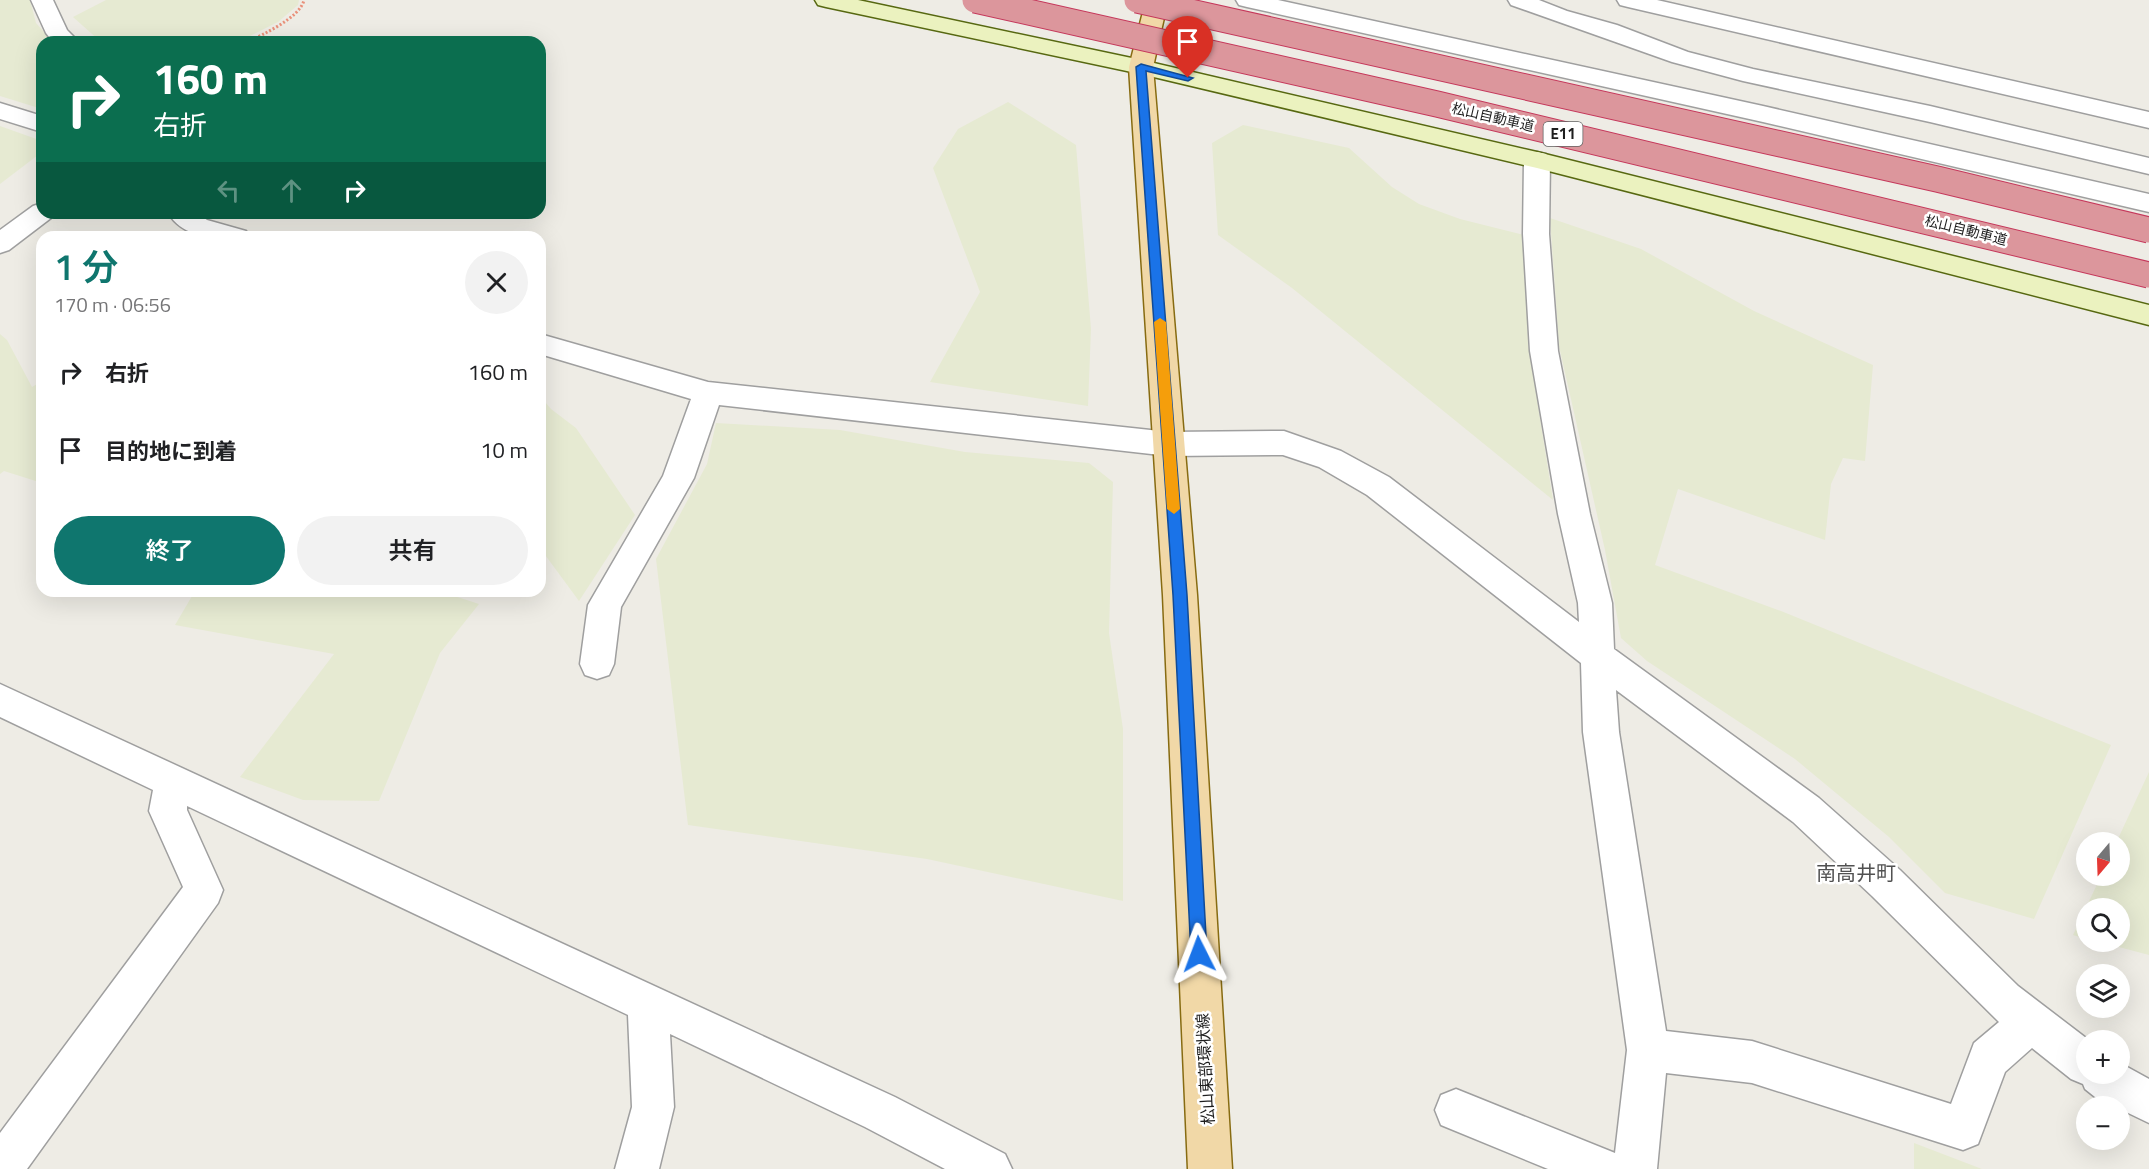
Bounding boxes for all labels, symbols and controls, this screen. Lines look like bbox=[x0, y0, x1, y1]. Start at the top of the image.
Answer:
pin bbox=[1162, 16, 1213, 78]
icon: arrive bbox=[1171, 25, 1204, 58]
text: 160 m bbox=[153, 46, 268, 110]
icon: right bbox=[54, 60, 132, 138]
street label: 松山自動車道 bbox=[1450, 97, 1536, 136]
text: 右折 bbox=[153, 104, 207, 145]
road number: E11 bbox=[1544, 122, 1582, 146]
icon: left bbox=[212, 174, 245, 207]
icon: ahead bbox=[275, 174, 308, 207]
icon: right bbox=[338, 174, 371, 207]
street label: 松山自動車道 bbox=[1923, 209, 2009, 250]
text: 1 分 bbox=[54, 239, 118, 294]
button: close bbox=[465, 251, 528, 314]
text: 170 m · 06:56 bbox=[54, 289, 171, 320]
text: 160 m bbox=[468, 355, 528, 389]
icon: right bbox=[54, 356, 87, 389]
text: 右折 bbox=[105, 356, 149, 390]
text: 10 m bbox=[480, 433, 528, 467]
icon: arrive bbox=[54, 434, 87, 467]
text: 目的地に到着 bbox=[105, 434, 237, 468]
button: 終了 bbox=[54, 516, 285, 585]
button: 共有 bbox=[297, 516, 528, 585]
north arrow bbox=[2076, 832, 2130, 886]
map controls bbox=[2076, 832, 2130, 1150]
district label: 南高井町 bbox=[1816, 857, 1896, 888]
button: search bbox=[2076, 898, 2130, 952]
position arrow bbox=[1167, 922, 1231, 986]
button: layers bbox=[2076, 964, 2130, 1018]
street label: 松山東部環状線 bbox=[1190, 1012, 1220, 1126]
button: + bbox=[2076, 1030, 2130, 1084]
button: − bbox=[2076, 1096, 2130, 1150]

